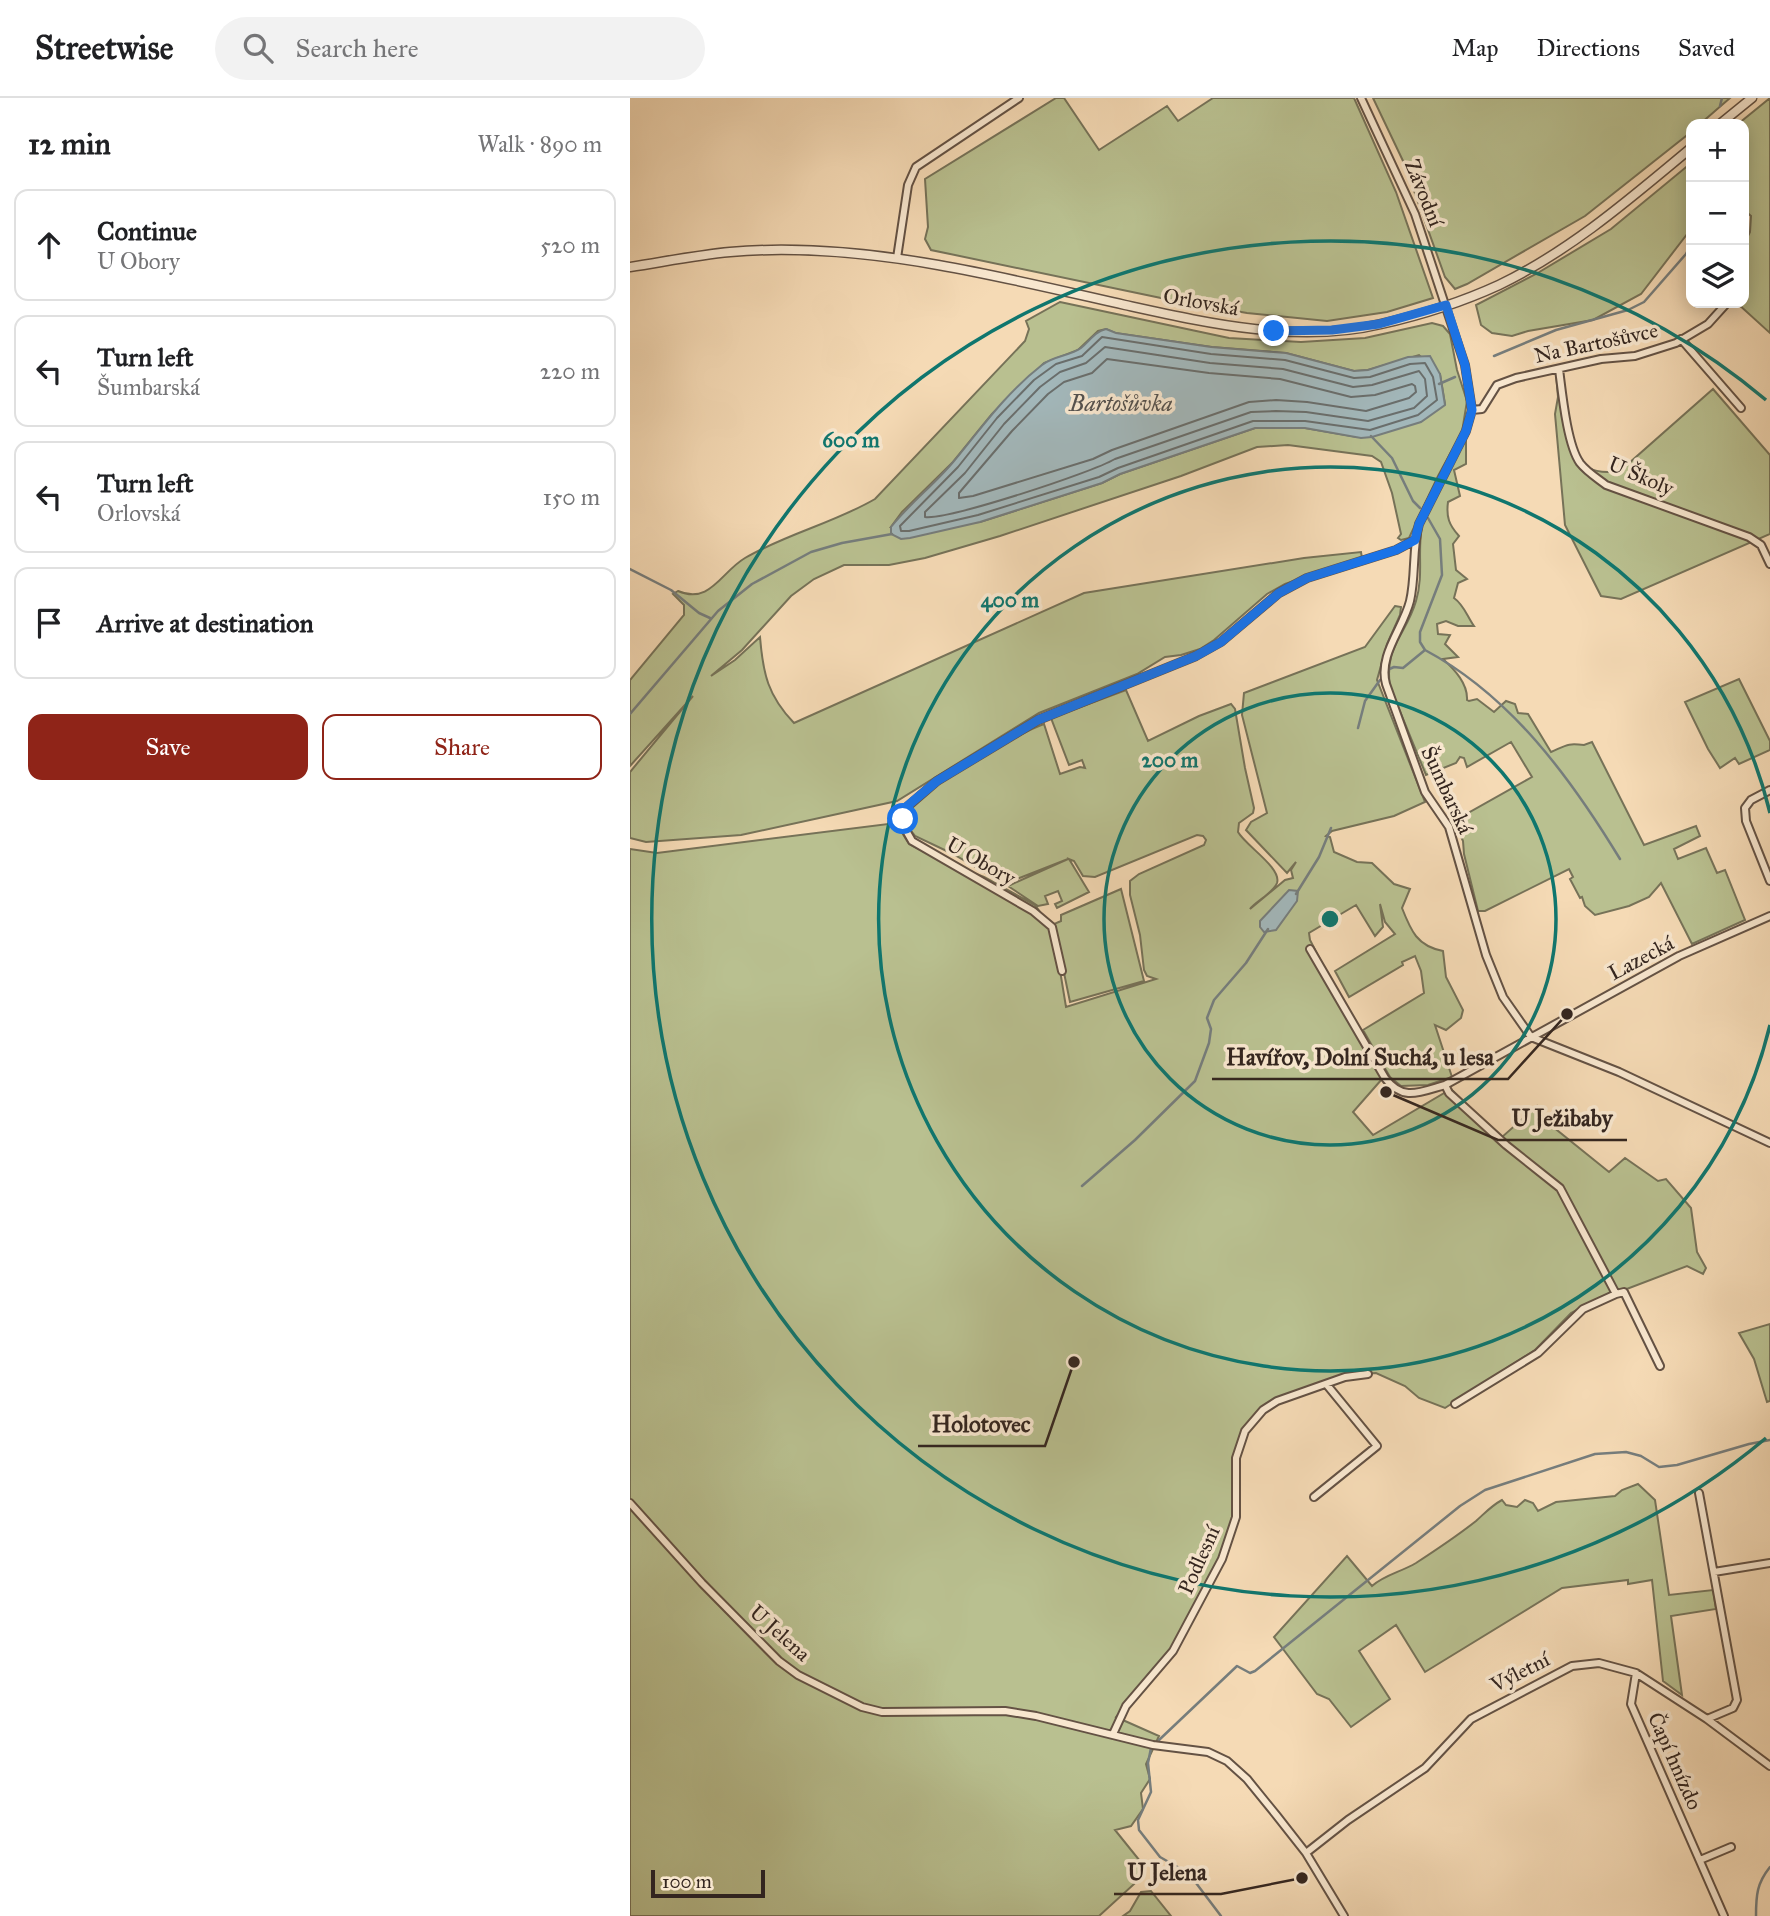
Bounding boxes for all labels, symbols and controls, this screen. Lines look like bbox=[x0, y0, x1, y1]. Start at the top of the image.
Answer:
search box bbox=[215, 17, 705, 80]
text: Streetwise bbox=[35, 28, 173, 68]
icon: search bbox=[239, 29, 277, 67]
text: Search here bbox=[295, 32, 418, 64]
text: Map bbox=[1452, 33, 1499, 63]
text: Directions bbox=[1537, 33, 1640, 63]
text: Saved bbox=[1678, 33, 1735, 63]
map controls bbox=[1686, 119, 1749, 308]
button: + bbox=[1686, 119, 1749, 182]
text: 12 min bbox=[28, 126, 111, 162]
text: Walk · 890 m bbox=[477, 130, 602, 158]
street label: Závodní bbox=[1399, 156, 1450, 232]
button: − bbox=[1686, 182, 1749, 245]
text: Continue bbox=[97, 215, 197, 247]
icon: ahead bbox=[30, 226, 68, 264]
text: 520 m bbox=[540, 231, 600, 259]
button: layers bbox=[1686, 245, 1749, 308]
text: U Obory bbox=[97, 247, 180, 275]
street label: Orlovská bbox=[1161, 283, 1241, 321]
route end bbox=[1258, 315, 1289, 346]
street label: Na Bartošůvce bbox=[1532, 317, 1660, 369]
text: Turn left bbox=[97, 341, 193, 373]
icon: left bbox=[30, 352, 68, 390]
text: 220 m bbox=[540, 357, 600, 385]
text: Šumbarská bbox=[97, 373, 200, 401]
water label: Bartošůvka bbox=[1068, 389, 1173, 417]
text: 600 m bbox=[822, 427, 880, 453]
street label: U Školy bbox=[1604, 451, 1679, 502]
text: Turn left bbox=[97, 467, 193, 499]
icon: left bbox=[30, 478, 68, 516]
text: 150 m bbox=[543, 483, 600, 511]
text: Orlovská bbox=[97, 499, 181, 527]
text: 400 m bbox=[981, 587, 1040, 613]
icon: arrive bbox=[30, 604, 68, 642]
text: Arrive at destination bbox=[97, 607, 314, 639]
button: Save bbox=[28, 714, 308, 780]
button: Share bbox=[322, 714, 602, 780]
street label: Šumbarská bbox=[1415, 742, 1479, 838]
text: 200 m bbox=[1142, 747, 1199, 773]
route start bbox=[887, 803, 918, 834]
street label: U Obory bbox=[942, 831, 1021, 892]
centre of rings bbox=[1318, 907, 1342, 931]
street label: Lazecká bbox=[1604, 930, 1678, 986]
callout: Havířov, Dolní Suchá, u lesa bbox=[1212, 1035, 1508, 1079]
text: Havířov, Dolní Suchá, u lesa bbox=[1226, 1043, 1495, 1071]
callout: U Ježibaby bbox=[1498, 1096, 1627, 1140]
text: U Ježibaby bbox=[1512, 1104, 1614, 1133]
callout: Holotovec bbox=[918, 1402, 1045, 1446]
text: Holotovec bbox=[932, 1410, 1031, 1438]
street label: Podlesní bbox=[1172, 1521, 1226, 1598]
street label: U Jelena bbox=[744, 1599, 816, 1667]
street label: Výletní bbox=[1485, 1646, 1555, 1698]
street label: Čapí hnízdo bbox=[1642, 1708, 1708, 1814]
callout: U Jelena bbox=[1114, 1850, 1221, 1894]
text: U Jelena bbox=[1127, 1858, 1208, 1887]
scale bar bbox=[651, 1867, 765, 1899]
text: 100 m bbox=[662, 1870, 712, 1893]

